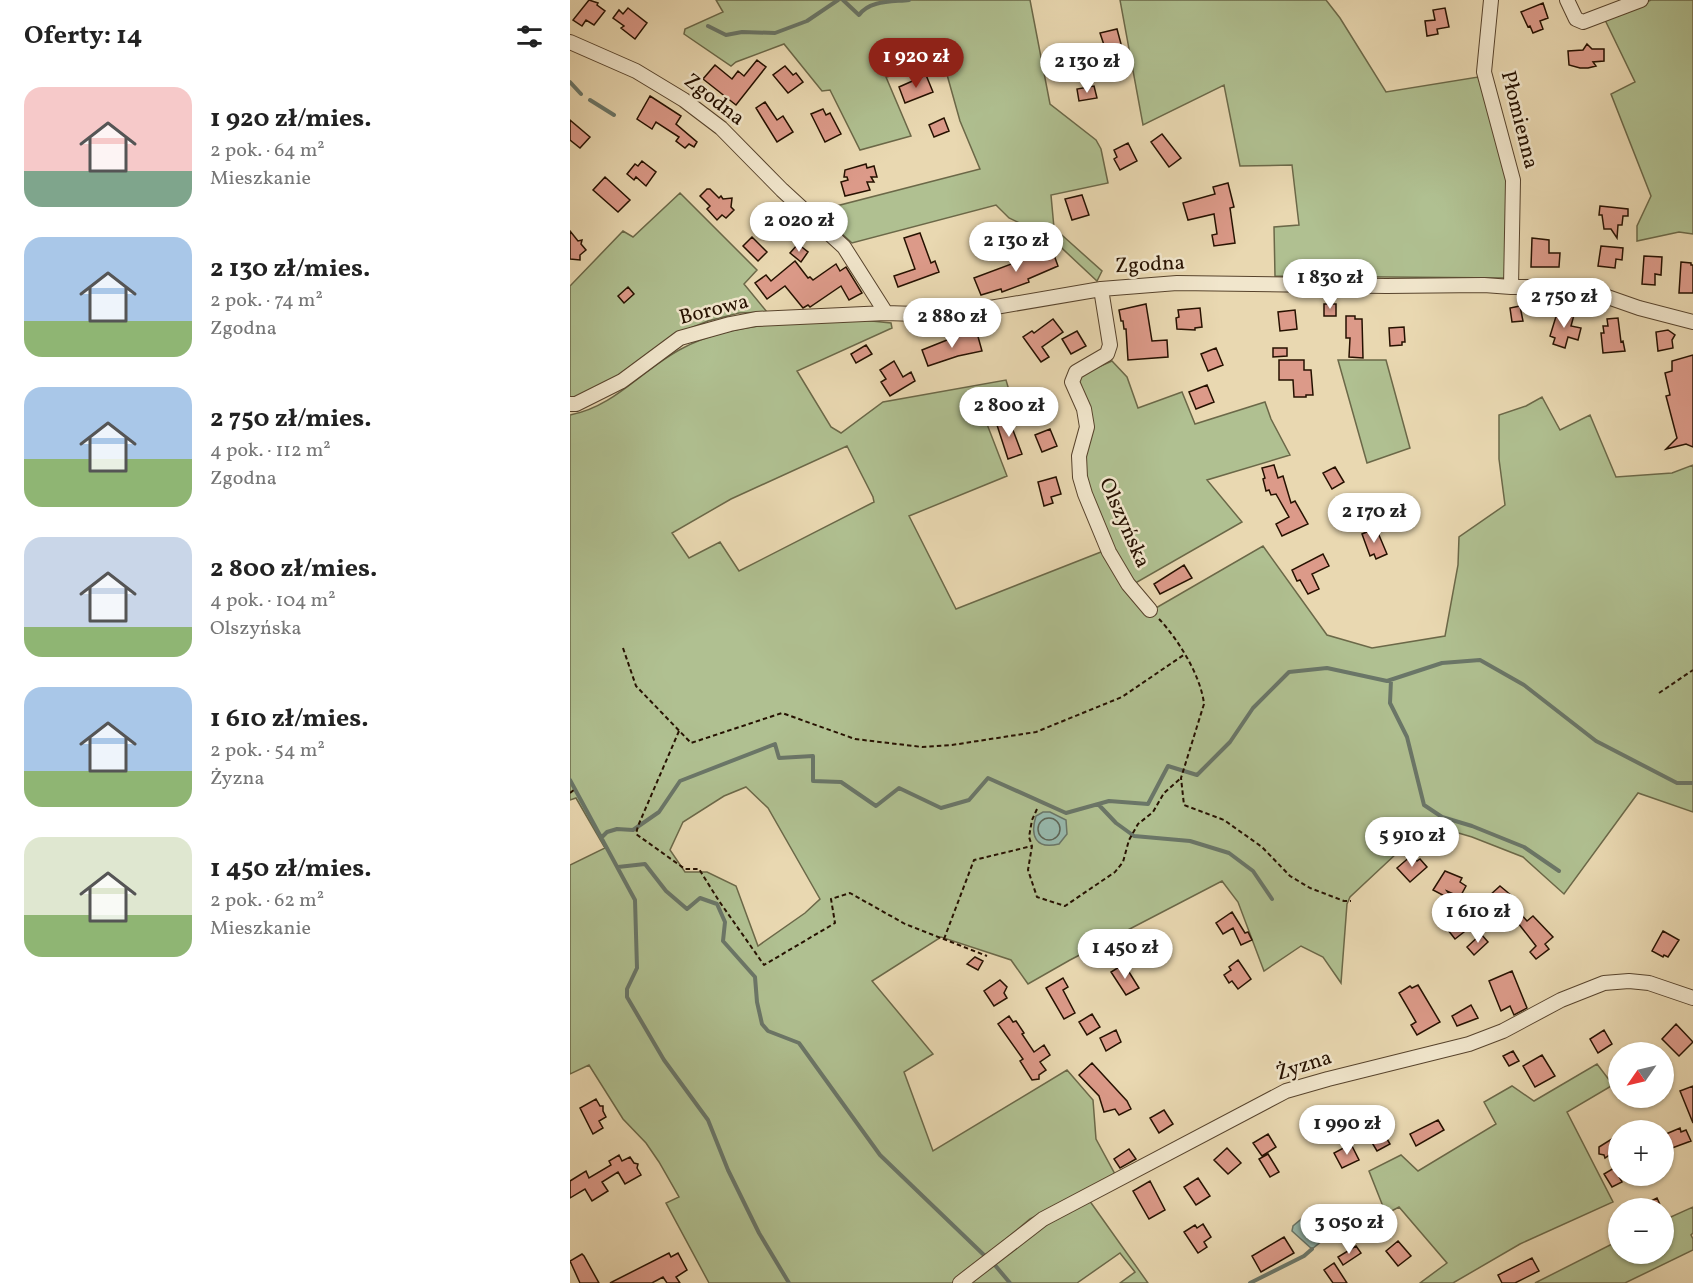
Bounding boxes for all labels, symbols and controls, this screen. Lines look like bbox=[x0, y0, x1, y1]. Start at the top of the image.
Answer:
text: Oferty: 14 bbox=[24, 18, 142, 54]
icon: filters bbox=[513, 20, 546, 53]
pin: 1 920 zł bbox=[854, 38, 978, 89]
text: 1 920 zł bbox=[883, 43, 949, 71]
pin: 2 130 zł bbox=[1025, 43, 1149, 94]
text: 2 130 zł bbox=[1054, 48, 1120, 76]
street label: Zgodna bbox=[677, 67, 751, 133]
street label: Płomienna bbox=[1493, 68, 1545, 172]
text: 1 920 zł/mies. bbox=[210, 101, 372, 137]
icon: home bbox=[72, 111, 144, 183]
text: 2 pok. · 64 m² bbox=[210, 137, 325, 165]
text: Mieszkanie bbox=[210, 165, 311, 193]
pin: 2 020 zł bbox=[737, 202, 861, 253]
text: 2 020 zł bbox=[764, 207, 834, 235]
pin: 2 130 zł bbox=[954, 222, 1078, 273]
text: 2 130 zł bbox=[983, 227, 1049, 255]
street label: Zgodna bbox=[1114, 249, 1186, 281]
text: 2 130 zł/mies. bbox=[210, 251, 370, 287]
pin: 1 830 zł bbox=[1268, 259, 1392, 310]
icon: home bbox=[72, 261, 144, 333]
text: 1 830 zł bbox=[1297, 264, 1363, 292]
pin: 2 750 zł bbox=[1502, 278, 1626, 329]
text: 2 750 zł bbox=[1531, 283, 1597, 311]
text: 2 pok. · 74 m² bbox=[210, 287, 323, 315]
street label: Borowa bbox=[676, 287, 752, 333]
pin: 2 880 zł bbox=[890, 298, 1014, 349]
text: 2 880 zł bbox=[917, 303, 987, 331]
text: Zgodna bbox=[210, 315, 277, 343]
pin: 2 800 zł bbox=[947, 387, 1071, 438]
text: 2 800 zł bbox=[973, 392, 1045, 420]
text: 2 750 zł/mies. bbox=[210, 401, 372, 437]
icon: home bbox=[72, 411, 144, 483]
text: 4 pok. · 112 m² bbox=[210, 437, 331, 465]
text: Zgodna bbox=[210, 465, 277, 493]
street label: Olszyńska bbox=[1091, 473, 1157, 573]
pin: 2 170 zł bbox=[1312, 493, 1436, 544]
text: 2 170 zł bbox=[1342, 498, 1406, 526]
text: 2 800 zł/mies. bbox=[210, 551, 377, 587]
icon: home bbox=[72, 561, 144, 633]
text: 4 pok. · 104 m² bbox=[210, 587, 336, 615]
text: Olszyńska bbox=[210, 615, 301, 643]
text: 1 610 zł/mies. bbox=[210, 701, 369, 737]
icon: home bbox=[72, 711, 144, 783]
text: 2 pok. · 54 m² bbox=[210, 737, 325, 765]
text: Żyzna bbox=[210, 765, 264, 793]
pin: 5 910 zł bbox=[1350, 817, 1474, 868]
text: 5 910 zł bbox=[1379, 822, 1445, 850]
text: 1 450 zł/mies. bbox=[210, 851, 372, 887]
icon: home bbox=[72, 861, 144, 933]
text: 2 pok. · 62 m² bbox=[210, 887, 324, 915]
pin: 1 610 zł bbox=[1416, 893, 1540, 944]
text: 1 610 zł bbox=[1446, 898, 1510, 926]
text: Mieszkanie bbox=[210, 915, 311, 943]
pin: 1 450 zł bbox=[1063, 929, 1187, 980]
text: 1 450 zł bbox=[1092, 934, 1158, 962]
north arrow bbox=[1608, 1042, 1674, 1108]
map controls bbox=[1608, 1042, 1674, 1264]
street label: Żyzna bbox=[1272, 1043, 1336, 1089]
pin: 1 990 zł bbox=[1285, 1105, 1409, 1156]
text: 1 990 zł bbox=[1313, 1110, 1381, 1138]
button: + bbox=[1608, 1120, 1674, 1186]
button: − bbox=[1608, 1198, 1674, 1264]
pin: 3 050 zł bbox=[1287, 1204, 1411, 1255]
text: 3 050 zł bbox=[1314, 1209, 1384, 1237]

